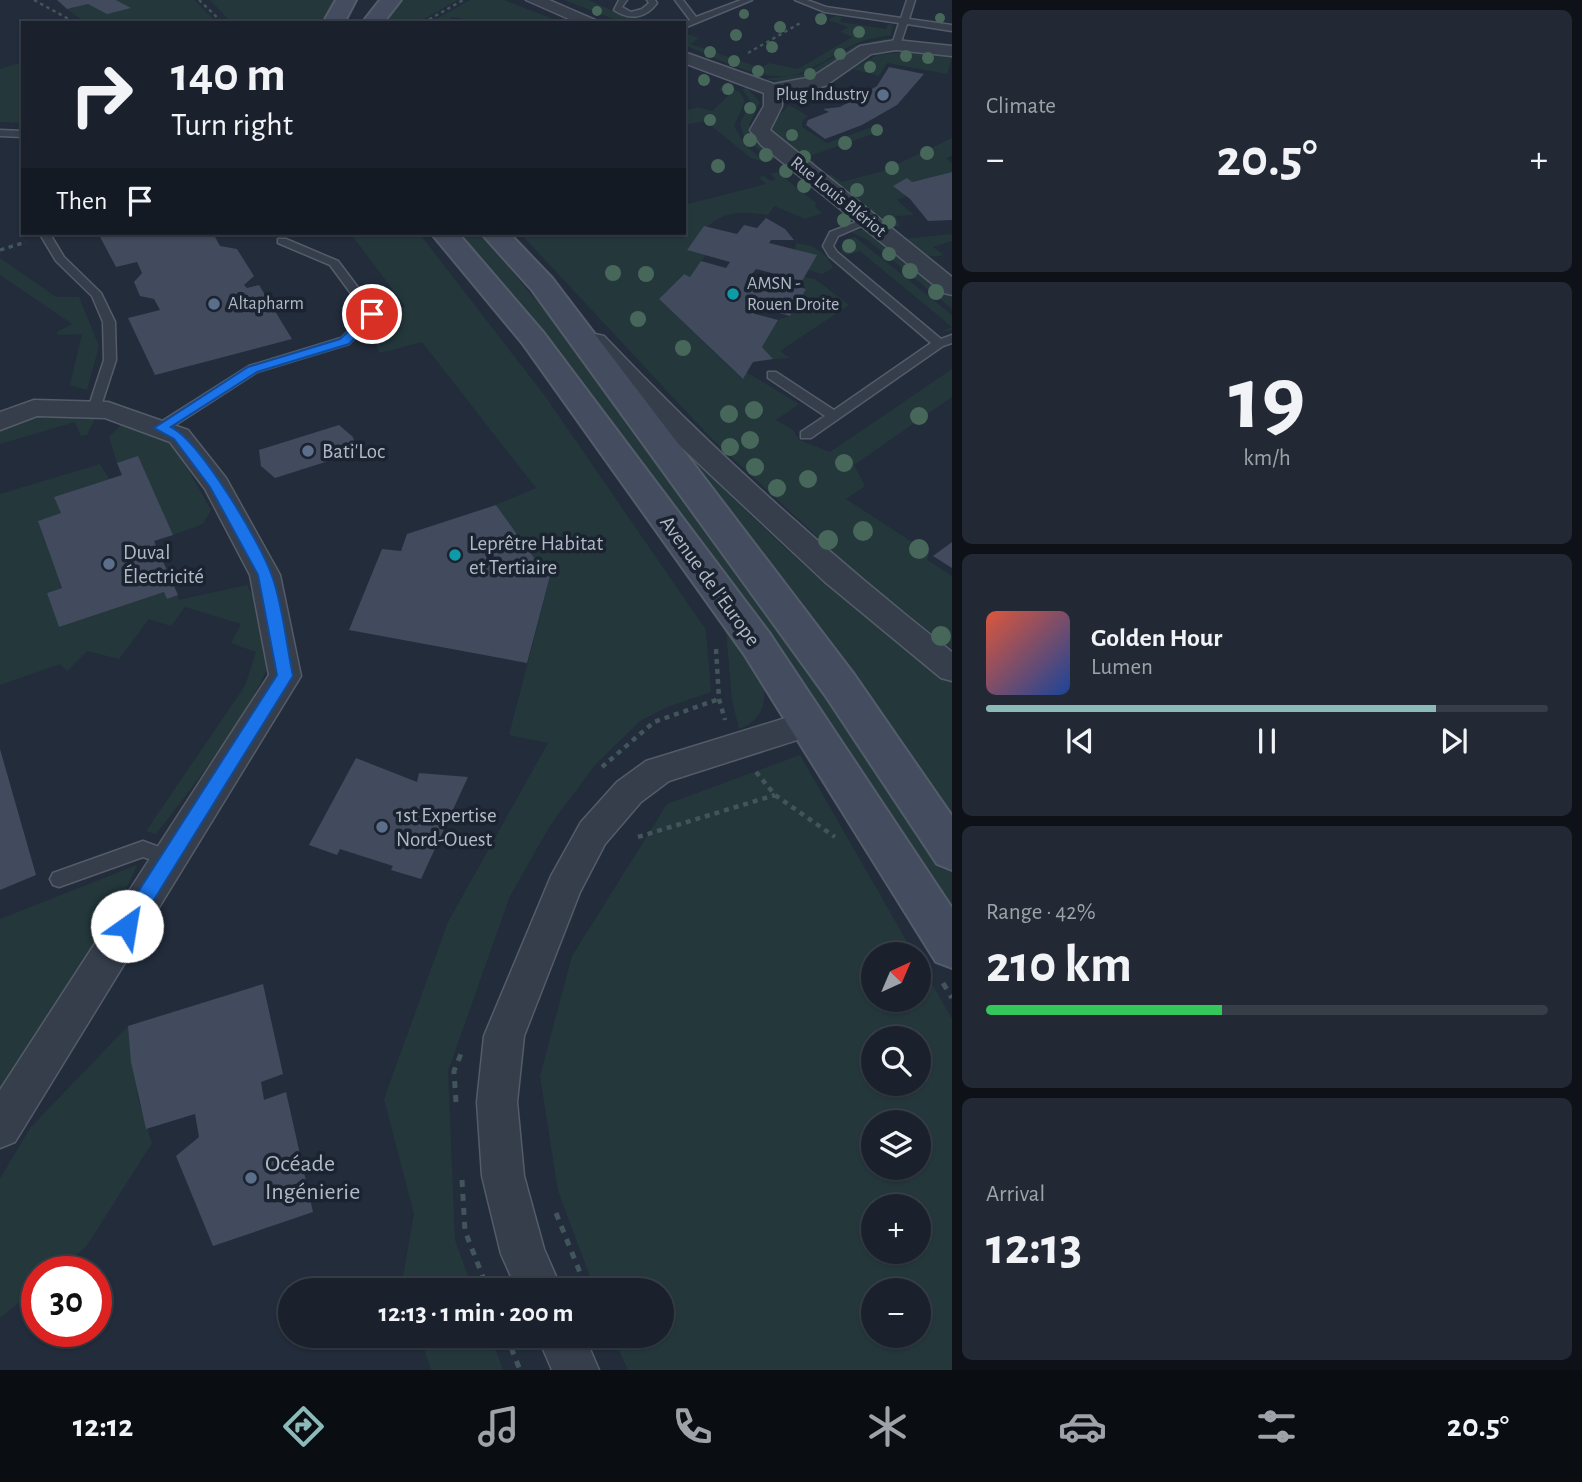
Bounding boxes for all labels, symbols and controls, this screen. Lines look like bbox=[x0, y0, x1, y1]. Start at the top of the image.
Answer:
icon: right bbox=[56, 49, 147, 140]
text: 140 m bbox=[171, 51, 286, 100]
place label: Plug Industry bbox=[776, 86, 869, 104]
marker: Plug Industry bbox=[875, 87, 891, 103]
text: Climate bbox=[986, 95, 1056, 118]
text: Turn right bbox=[171, 109, 293, 141]
text: 20.5° bbox=[1216, 133, 1318, 185]
text: − bbox=[986, 141, 1004, 179]
text: + bbox=[1530, 141, 1548, 179]
street label: Rue Louis Blériot bbox=[787, 153, 889, 241]
icon: arrive bbox=[121, 182, 159, 220]
text: Then bbox=[56, 188, 107, 214]
place label: AMSN - Rouen Droite bbox=[747, 275, 839, 314]
pin bbox=[342, 284, 402, 344]
marker: AMSN - Rouen Droite bbox=[725, 286, 741, 302]
place label: Altapharm bbox=[228, 295, 304, 313]
icon: arrive bbox=[353, 295, 391, 333]
marker: Altapharm bbox=[206, 296, 222, 312]
text: 19 bbox=[1229, 354, 1305, 445]
place label: Bati'Loc bbox=[322, 441, 385, 462]
marker: Bati'Loc bbox=[300, 443, 316, 459]
text: km/h bbox=[1243, 447, 1291, 470]
street label: Avenue de l'Europe bbox=[656, 512, 764, 650]
place label: Leprêtre Habitat et Tertiaire bbox=[469, 533, 604, 578]
place label: Duval Électricité bbox=[123, 542, 204, 587]
marker: Leprêtre Habitat et Tertiaire bbox=[447, 547, 463, 563]
marker: Duval Électricité bbox=[101, 556, 117, 572]
text: Golden Hour bbox=[1091, 625, 1222, 651]
text: Lumen bbox=[1091, 656, 1153, 679]
icon: previous bbox=[1061, 722, 1099, 760]
icon: pause bbox=[1248, 722, 1286, 760]
icon: next bbox=[1435, 722, 1473, 760]
place label: 1st Expertise Nord-Ouest bbox=[396, 805, 497, 850]
marker: 1st Expertise Nord-Ouest bbox=[374, 819, 390, 835]
position arrow bbox=[90, 889, 164, 963]
text: Range · 42% bbox=[986, 901, 1096, 924]
text: 210 km bbox=[986, 939, 1132, 991]
north arrow bbox=[861, 942, 931, 1012]
map controls bbox=[861, 942, 931, 1348]
button: search bbox=[861, 1026, 931, 1096]
button: layers bbox=[861, 1110, 931, 1180]
place label: Océade Ingénierie bbox=[265, 1152, 360, 1204]
marker: Océade Ingénierie bbox=[243, 1170, 259, 1186]
text: Arrival bbox=[986, 1183, 1045, 1206]
button: + bbox=[861, 1194, 931, 1264]
text: 12:13 bbox=[986, 1221, 1082, 1273]
speed limit sign: 30 bbox=[21, 1256, 112, 1347]
button: − bbox=[861, 1278, 931, 1348]
text: 12:13 · 1 min · 200 m bbox=[379, 1300, 573, 1326]
icon: directions bbox=[279, 1402, 328, 1451]
icon: music bbox=[474, 1402, 523, 1451]
icon: phone bbox=[668, 1402, 717, 1451]
icon: climate bbox=[863, 1402, 912, 1451]
icon: car bbox=[1058, 1402, 1107, 1451]
icon: filters bbox=[1252, 1402, 1301, 1451]
text: 12:12 bbox=[73, 1410, 133, 1442]
text: 20.5° bbox=[1447, 1410, 1509, 1442]

